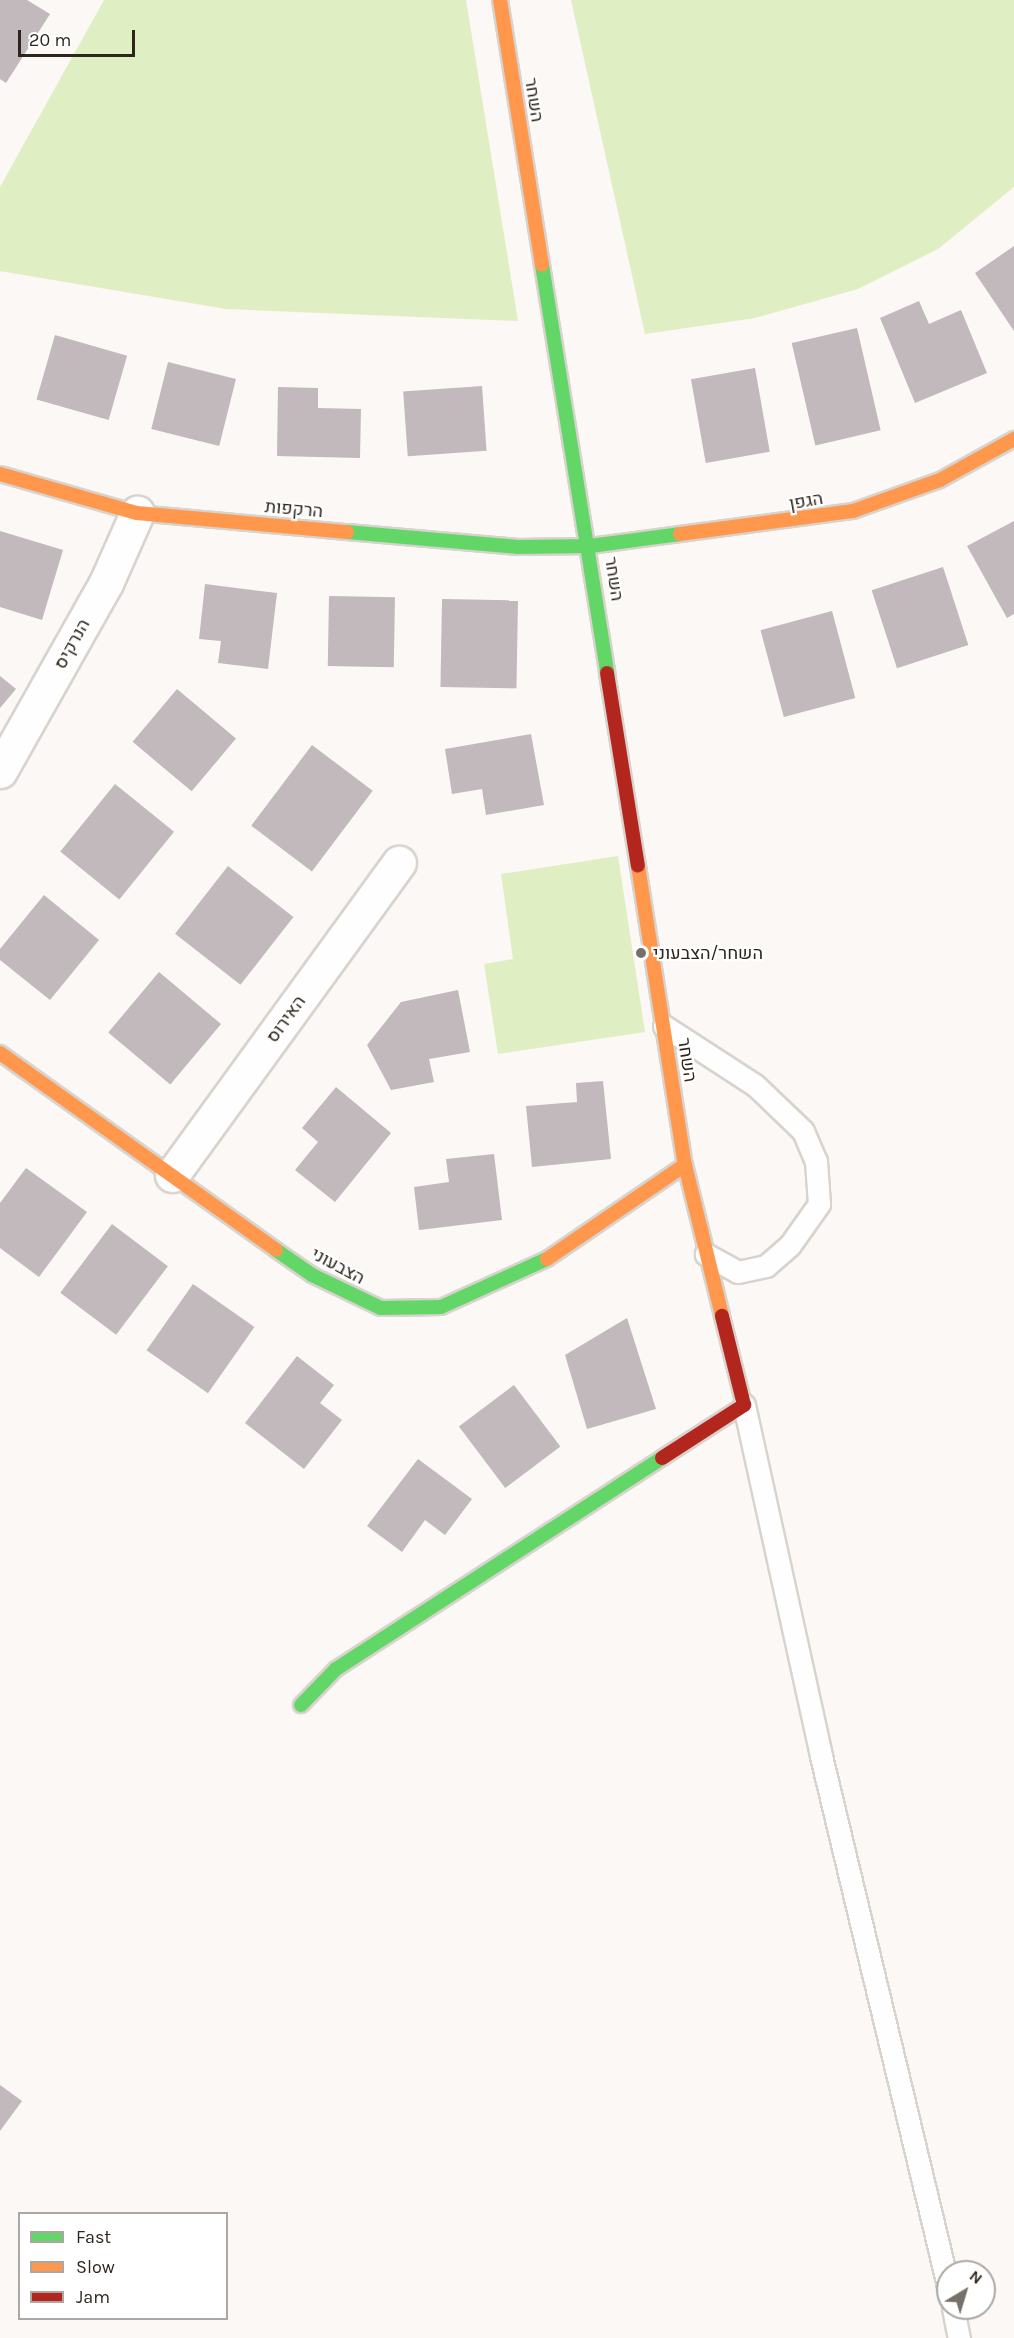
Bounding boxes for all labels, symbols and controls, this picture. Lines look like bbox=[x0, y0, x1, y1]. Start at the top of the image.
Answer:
scale bar bbox=[21, 18, 138, 56]
text: 20 m bbox=[29, 29, 71, 51]
street label: השחר bbox=[520, 76, 548, 124]
street label: הגפן bbox=[787, 487, 825, 515]
street label: הרקפות bbox=[264, 496, 324, 522]
street label: השחר bbox=[600, 555, 628, 603]
street label: הנרקיס bbox=[49, 615, 95, 673]
place label: השחר/הצבעוני bbox=[653, 942, 763, 964]
marker: השחר/הצבעוני bbox=[634, 946, 648, 960]
street label: האירוס bbox=[262, 991, 310, 1047]
street label: השחר bbox=[673, 1036, 701, 1084]
street label: הצבעוני bbox=[308, 1243, 368, 1289]
legend bbox=[18, 2212, 228, 2320]
text: Fast bbox=[76, 2226, 111, 2248]
text: Slow bbox=[76, 2256, 115, 2278]
north arrow bbox=[936, 2260, 996, 2320]
text: N bbox=[966, 2266, 987, 2288]
text: Jam bbox=[76, 2286, 110, 2308]

